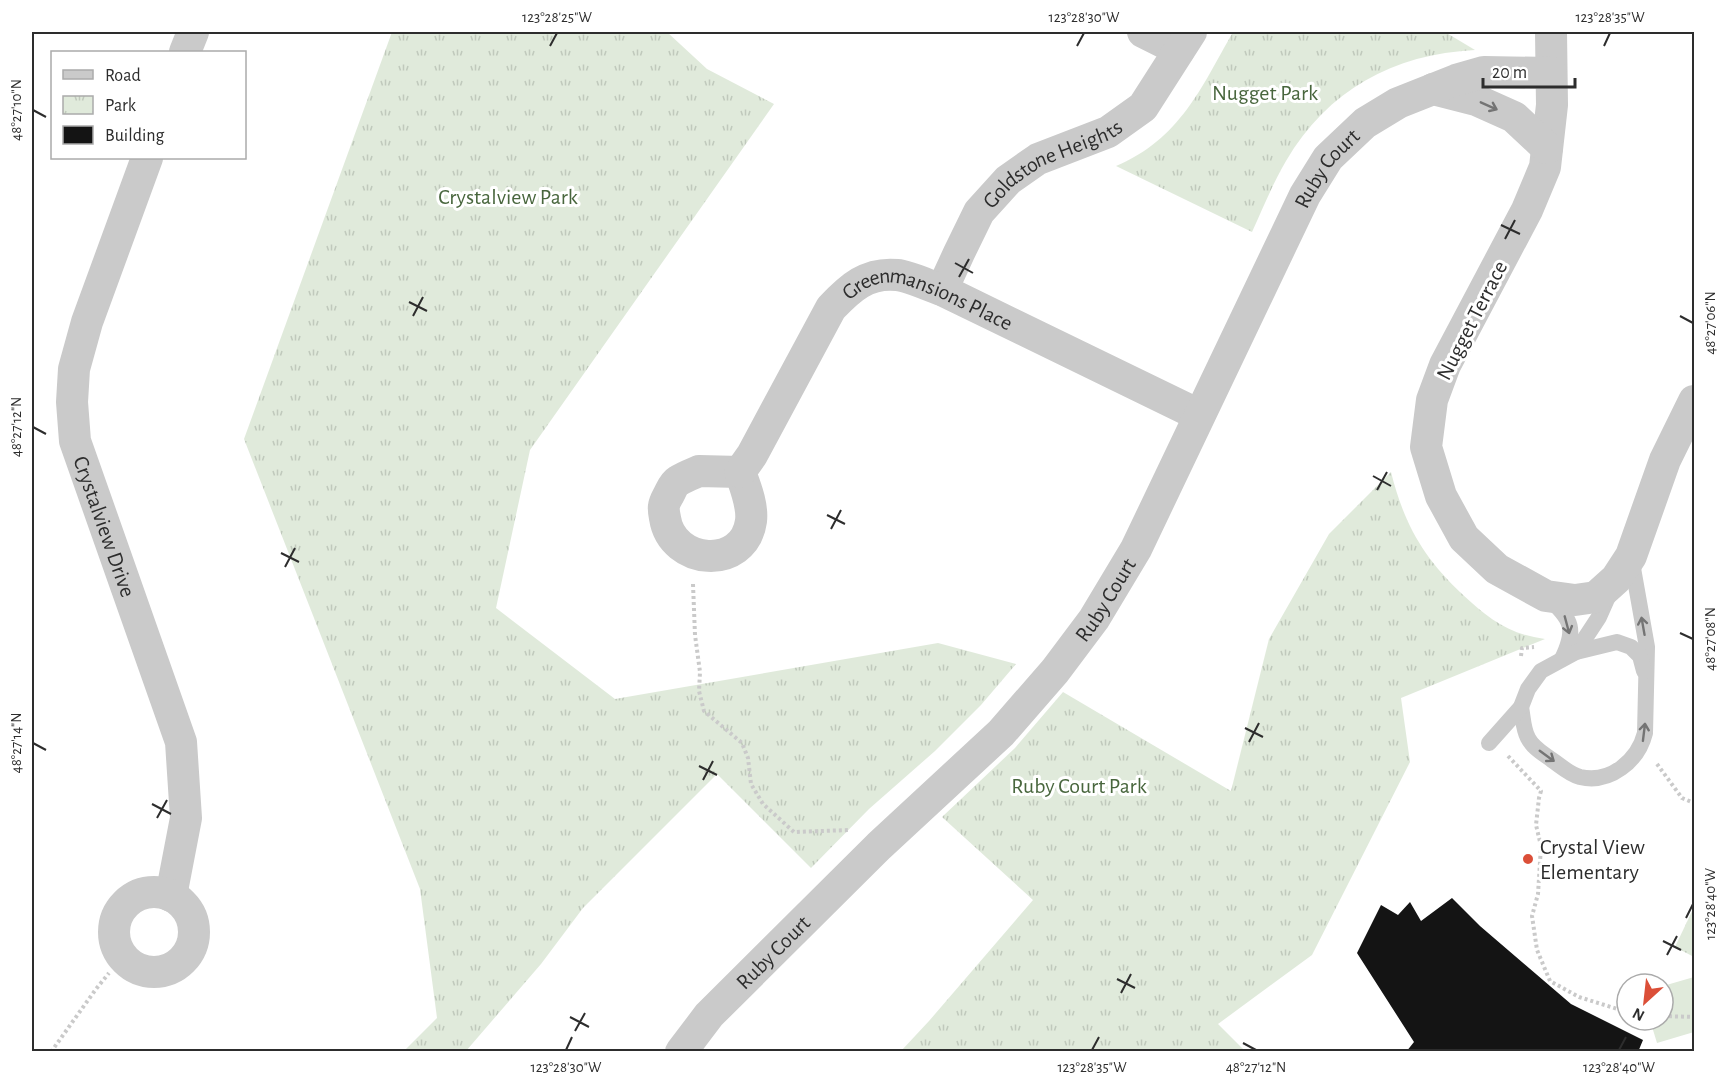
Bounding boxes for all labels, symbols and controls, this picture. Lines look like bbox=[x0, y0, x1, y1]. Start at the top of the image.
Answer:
text: 123°28'25"W bbox=[522, 10, 593, 25]
text: 123°28'30"W bbox=[1049, 10, 1120, 25]
text: 123°28'35"W bbox=[1575, 10, 1645, 25]
legend bbox=[51, 51, 246, 159]
scale bar bbox=[1483, 51, 1574, 89]
text: 20 m bbox=[1492, 64, 1527, 82]
text: Road bbox=[105, 67, 141, 85]
text: 48°27'10"N bbox=[9, 79, 24, 141]
park label: Nugget Park bbox=[1212, 82, 1318, 104]
text: Park bbox=[105, 97, 137, 115]
one-way arrow bbox=[1479, 101, 1497, 112]
street label: Goldstone Heights bbox=[979, 116, 1126, 212]
street label: Ruby Court bbox=[1291, 125, 1364, 212]
text: Building bbox=[105, 127, 165, 145]
park label: Crystalview Park bbox=[438, 186, 578, 208]
street label: Nugget Terrace bbox=[1432, 257, 1511, 384]
street label: Greenmansions Place bbox=[838, 264, 1016, 335]
text: 48°27'06"N bbox=[1703, 291, 1718, 355]
text: 48°27'12"N bbox=[9, 397, 24, 457]
street label: Crystalview Drive bbox=[69, 453, 139, 600]
street label: Ruby Court bbox=[1071, 554, 1140, 646]
text: 48°27'08"N bbox=[1703, 607, 1718, 671]
one-way arrow bbox=[1562, 615, 1574, 634]
one-way arrow bbox=[1638, 617, 1649, 636]
text: 48°27'14"N bbox=[9, 712, 24, 774]
one-way arrow bbox=[1639, 722, 1650, 742]
one-way arrow bbox=[1538, 750, 1554, 763]
park label: Ruby Court Park bbox=[1011, 775, 1147, 797]
place label: Crystal View Elementary bbox=[1540, 836, 1645, 883]
marker: Crystal View Elementary bbox=[1521, 852, 1535, 866]
text: 123°28'40"W bbox=[1703, 867, 1718, 940]
street label: Ruby Court bbox=[732, 912, 814, 993]
north arrow bbox=[1615, 972, 1675, 1032]
text: N bbox=[1630, 1005, 1647, 1024]
text: 123°28'30"W bbox=[531, 1060, 602, 1075]
text: 123°28'35"W bbox=[1057, 1060, 1127, 1075]
text: 48°27'12"N bbox=[1226, 1060, 1286, 1075]
text: 123°28'40"W bbox=[1583, 1060, 1656, 1075]

